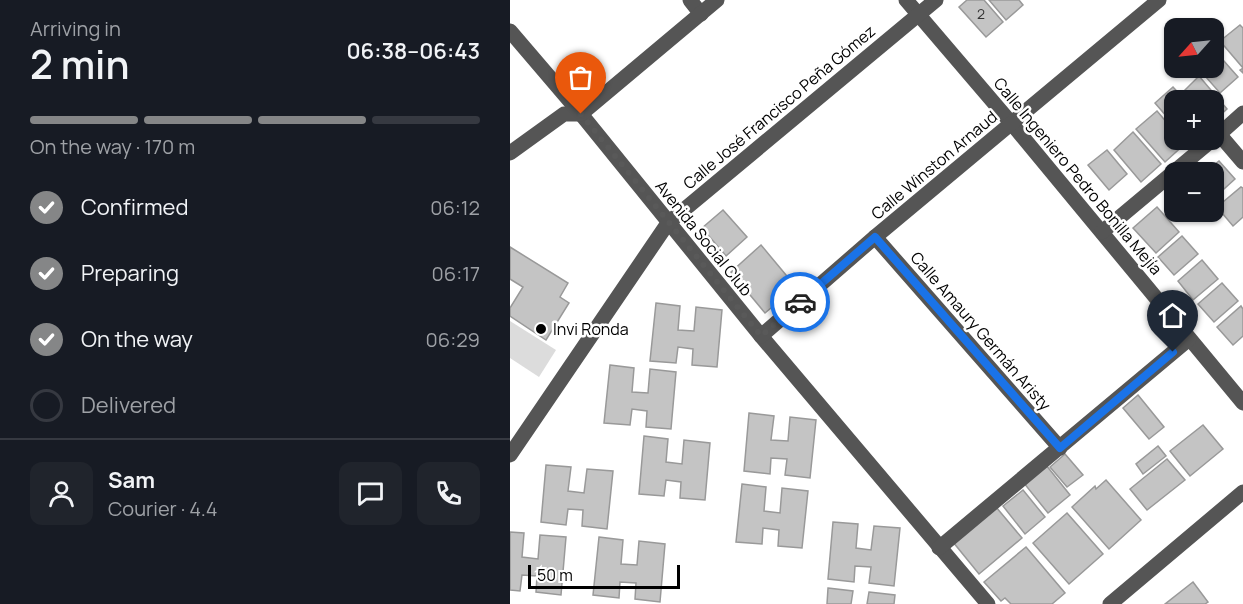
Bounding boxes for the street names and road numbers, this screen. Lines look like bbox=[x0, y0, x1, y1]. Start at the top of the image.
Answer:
street label: Calle José Francisco Peña Gómez bbox=[678, 20, 880, 194]
street label: Calle Ingeniero Pedro Bonilla Mejía bbox=[989, 73, 1167, 279]
street label: Calle Winston Arnaud bbox=[866, 106, 1002, 224]
street label: Avenida Social Club bbox=[650, 176, 758, 300]
street label: Calle Amaury Germán Aristy bbox=[906, 247, 1057, 416]

